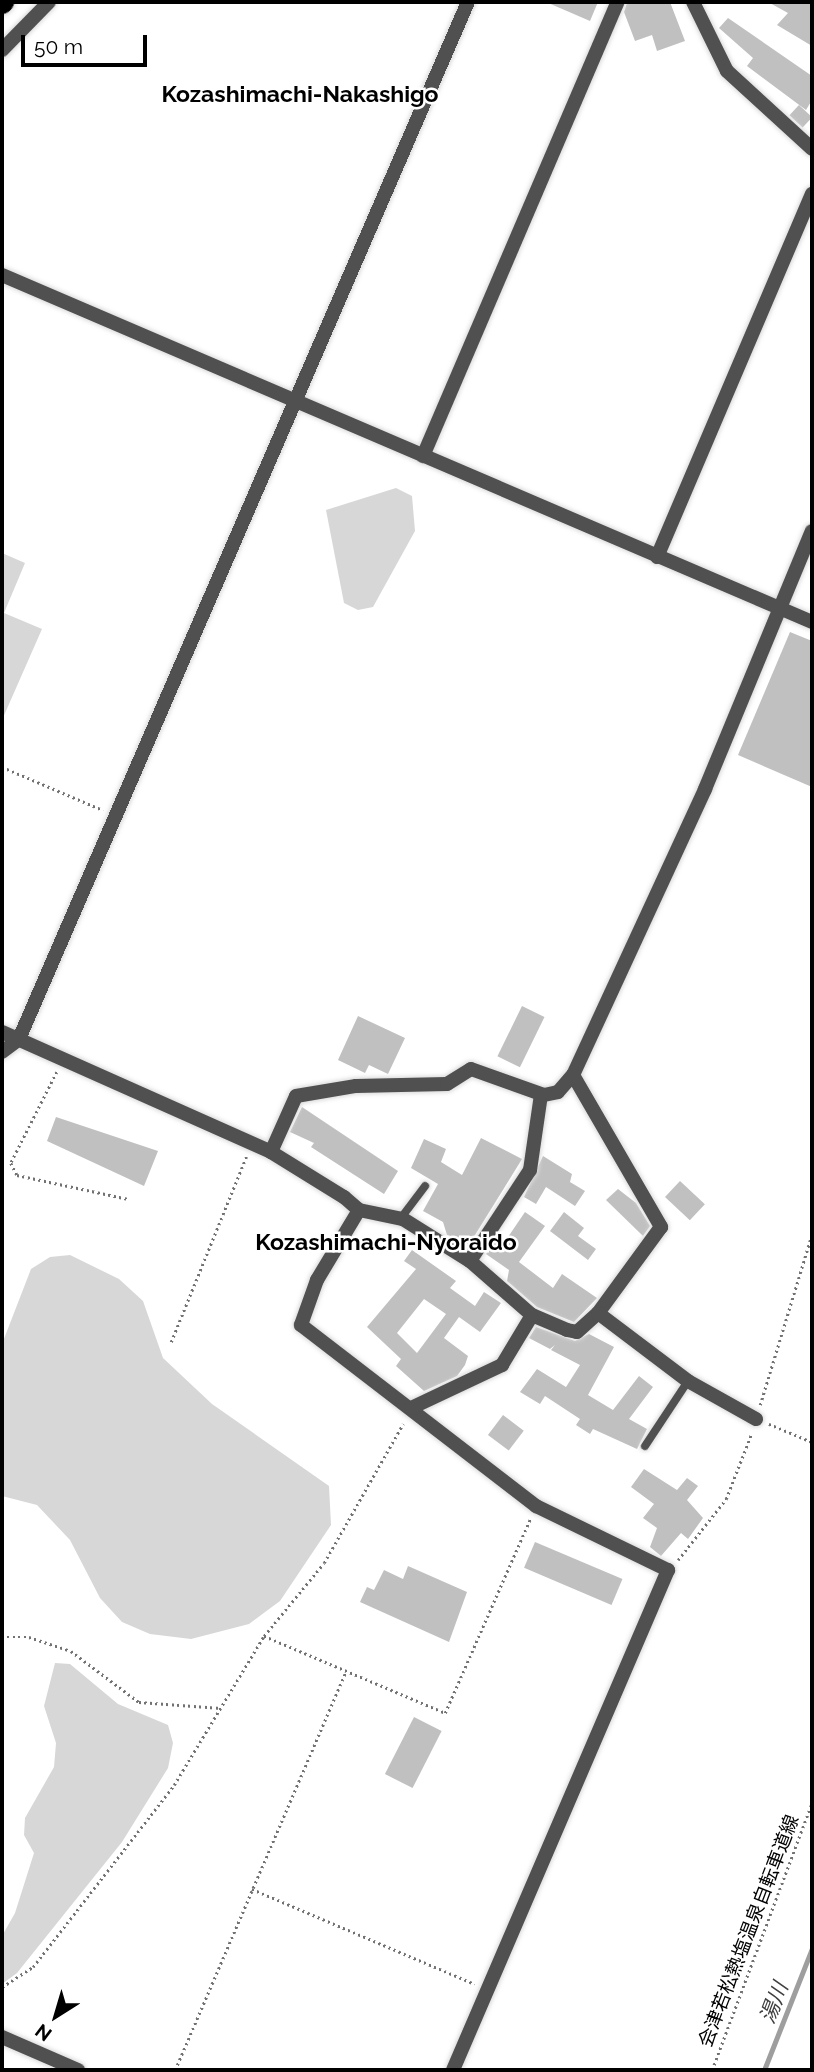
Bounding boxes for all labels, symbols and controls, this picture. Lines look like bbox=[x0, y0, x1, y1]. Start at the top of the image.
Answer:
scale bar bbox=[24, 21, 150, 65]
text: 50 m bbox=[34, 34, 83, 59]
district label: Kozashimachi-Nakashigo bbox=[161, 80, 439, 108]
district label: Kozashimachi-Nyoraido bbox=[255, 1228, 517, 1256]
street label: 会津若松熱塩温泉自転車道線 bbox=[694, 1812, 804, 2050]
water label: 湯川 bbox=[755, 1979, 793, 2027]
north arrow bbox=[21, 1981, 91, 2051]
text: N bbox=[31, 2020, 56, 2046]

